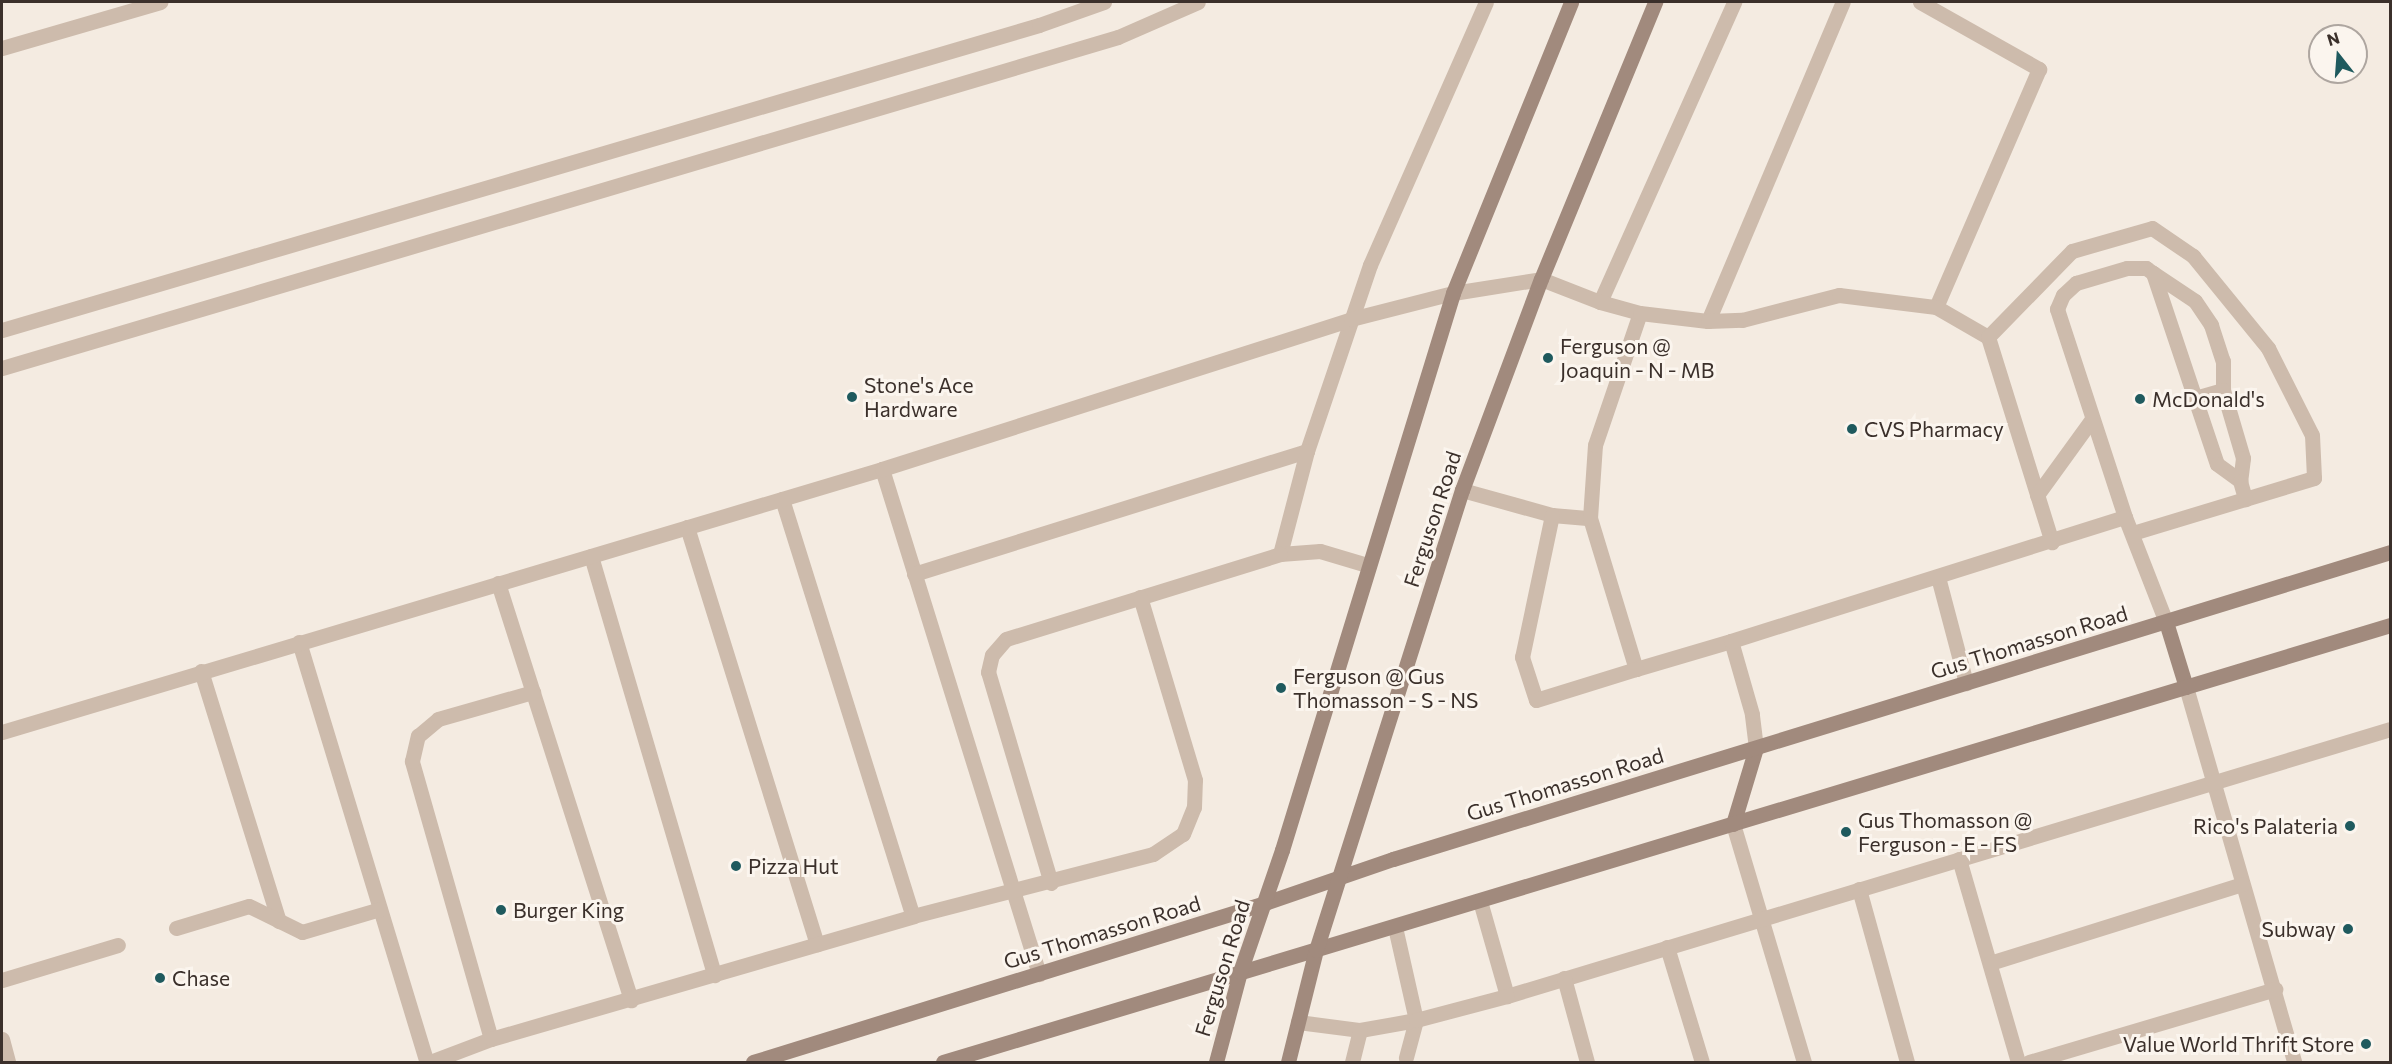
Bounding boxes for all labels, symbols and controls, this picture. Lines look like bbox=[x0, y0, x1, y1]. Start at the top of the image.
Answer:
north arrow bbox=[2308, 24, 2368, 84]
text: N bbox=[2325, 27, 2342, 49]
place label: Ferguson @ Joaquin - N - MB bbox=[1560, 333, 1714, 383]
marker: Ferguson @ Joaquin - N - MB bbox=[1541, 351, 1555, 365]
place label: Stone's Ace Hardware bbox=[864, 372, 974, 422]
place label: McDonald's bbox=[2152, 386, 2265, 412]
marker: Stone's Ace Hardware bbox=[845, 390, 859, 404]
marker: McDonald's bbox=[2133, 392, 2147, 406]
place label: CVS Pharmacy bbox=[1864, 416, 2004, 442]
marker: CVS Pharmacy bbox=[1845, 422, 1859, 436]
street label: Ferguson Road bbox=[1398, 448, 1466, 590]
street label: Gus Thomasson Road bbox=[1927, 600, 2131, 684]
place label: Ferguson @ Gus Thomasson - S - NS bbox=[1293, 663, 1478, 713]
marker: Ferguson @ Gus Thomasson - S - NS bbox=[1274, 681, 1288, 695]
street label: Gus Thomasson Road bbox=[1463, 742, 1667, 826]
place label: Gus Thomasson @ Ferguson - E - FS bbox=[1858, 807, 2032, 857]
place label: Rico's Palateria bbox=[2193, 813, 2338, 839]
marker: Rico's Palateria bbox=[2343, 819, 2357, 833]
marker: Gus Thomasson @ Ferguson - E - FS bbox=[1839, 825, 1853, 839]
place label: Pizza Hut bbox=[748, 853, 839, 879]
marker: Pizza Hut bbox=[729, 859, 743, 873]
street label: Gus Thomasson Road bbox=[1000, 890, 1204, 974]
place label: Burger King bbox=[513, 897, 624, 923]
street label: Ferguson Road bbox=[1189, 897, 1255, 1039]
marker: Burger King bbox=[494, 903, 508, 917]
place label: Subway bbox=[2262, 916, 2336, 942]
marker: Subway bbox=[2341, 922, 2355, 936]
place label: Chase bbox=[172, 965, 230, 991]
marker: Chase bbox=[153, 971, 167, 985]
place label: Value World Thrift Store bbox=[2123, 1031, 2354, 1057]
marker: Value World Thrift Store bbox=[2359, 1037, 2373, 1051]

